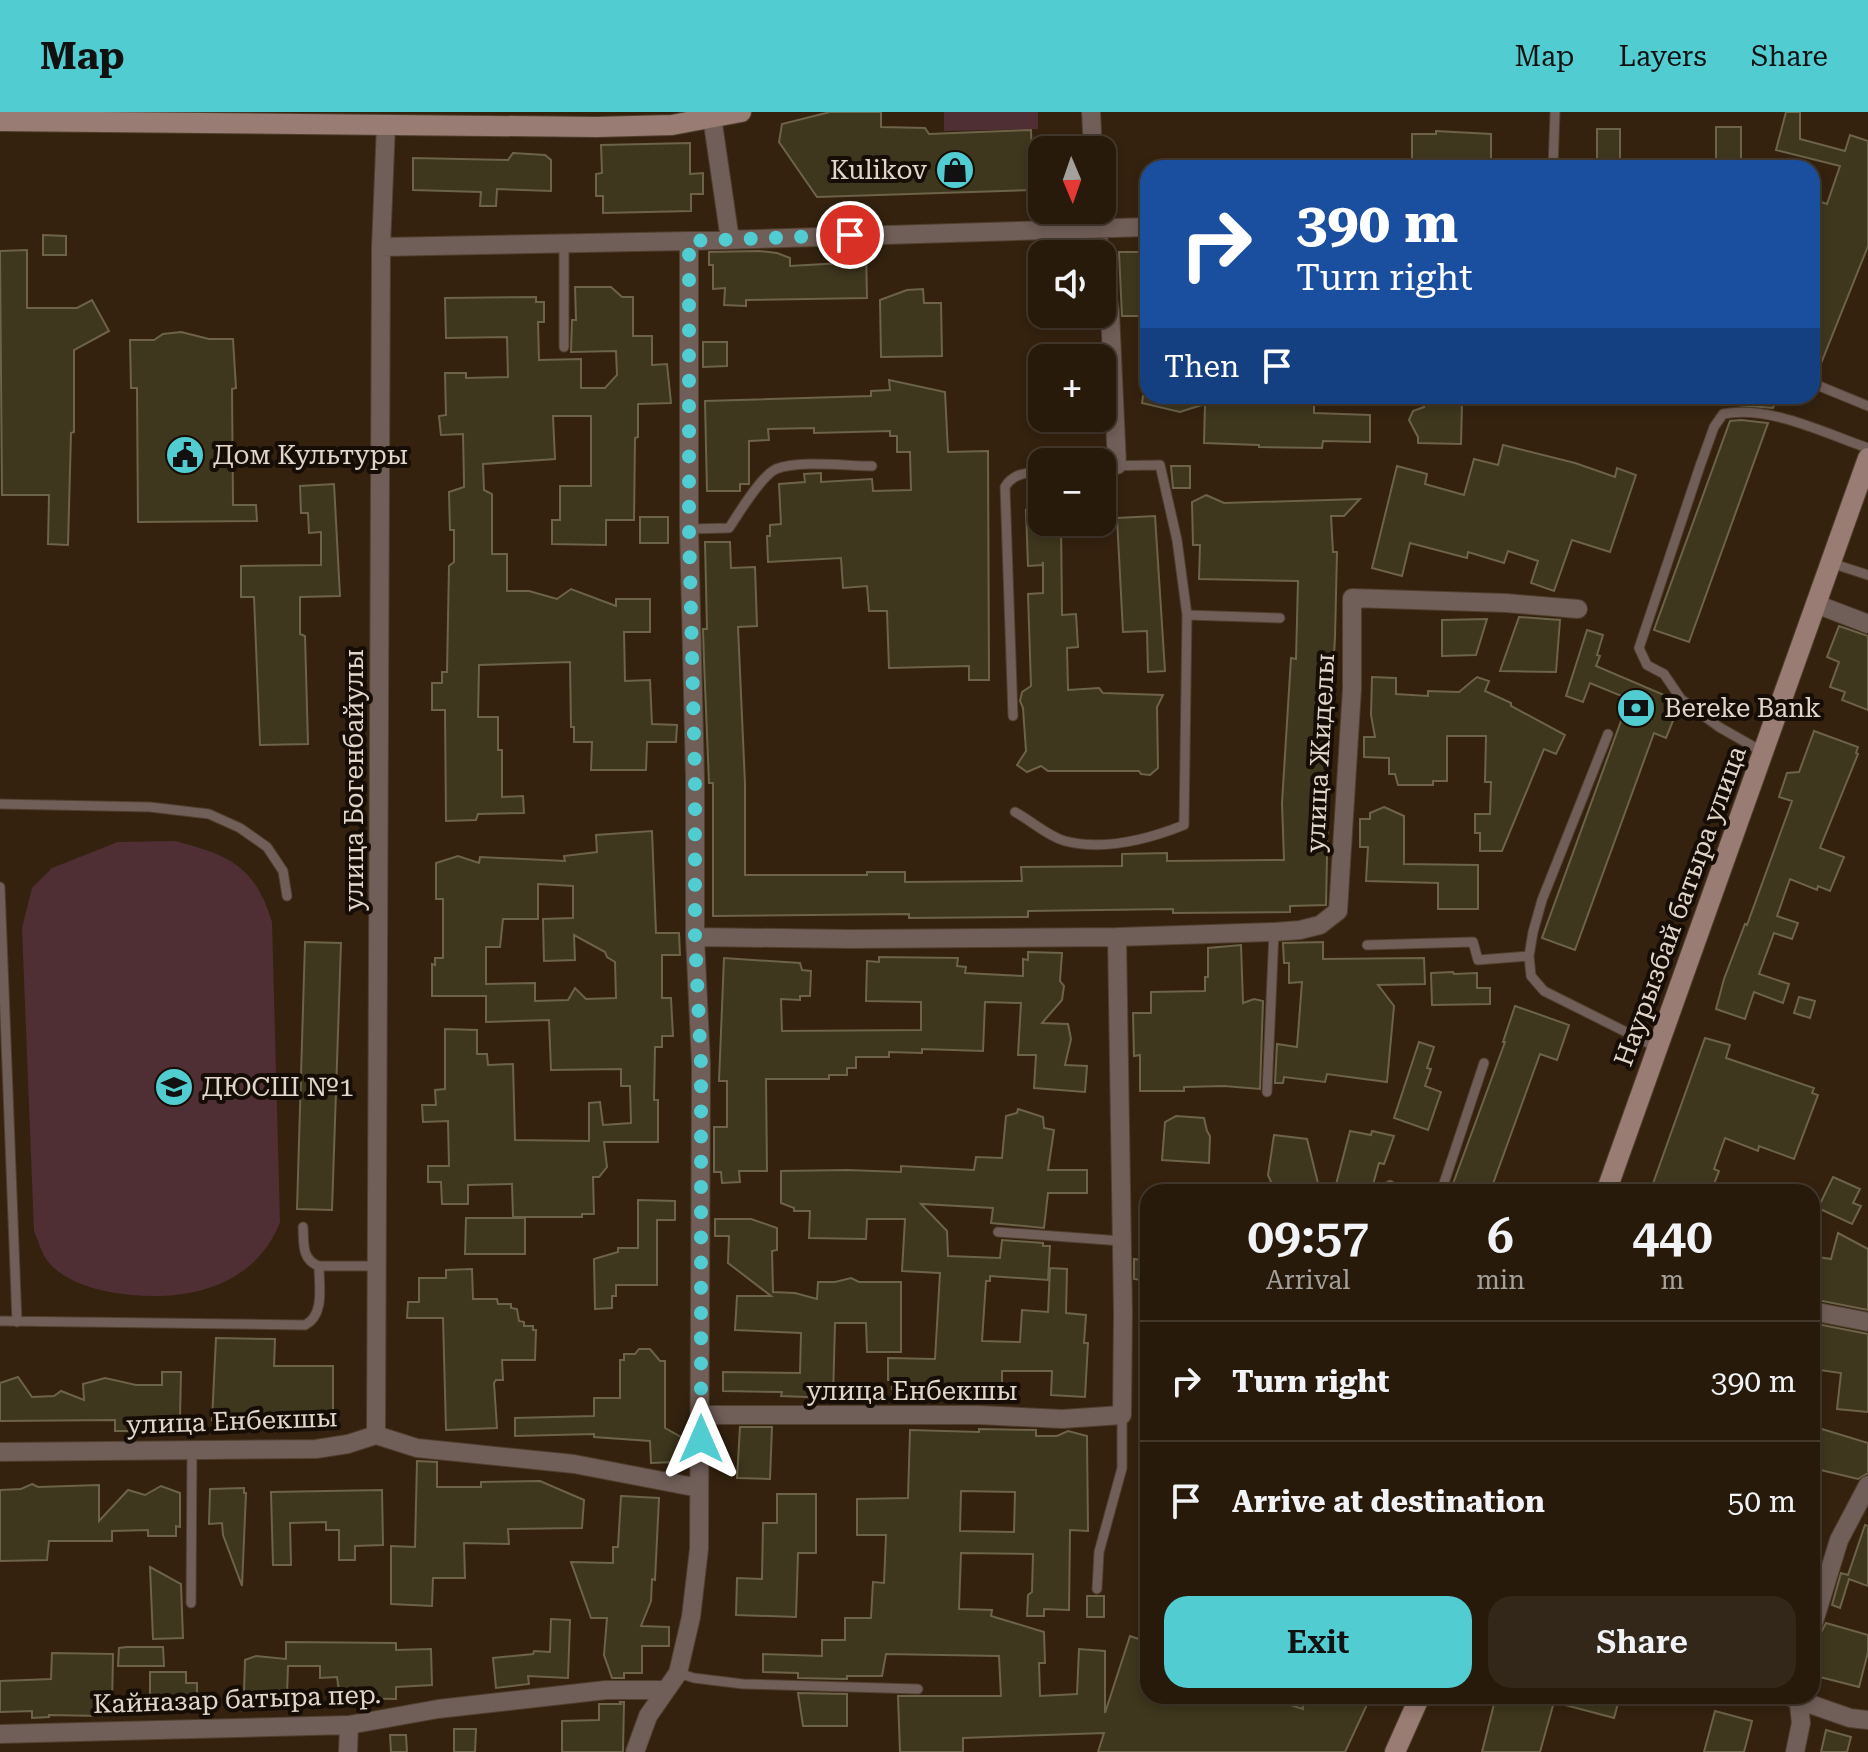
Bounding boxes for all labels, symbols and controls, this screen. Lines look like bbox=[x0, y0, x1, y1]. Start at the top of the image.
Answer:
text: Map bbox=[40, 34, 125, 78]
text: Map bbox=[1515, 40, 1574, 73]
text: Layers bbox=[1618, 40, 1707, 73]
text: Share bbox=[1751, 40, 1828, 73]
north arrow bbox=[1028, 136, 1116, 224]
map controls bbox=[1028, 136, 1116, 536]
shop icon: Kulikov bbox=[934, 149, 976, 191]
place label: Kulikov bbox=[830, 155, 927, 185]
text: 390 m bbox=[1296, 190, 1458, 256]
icon: right bbox=[1164, 192, 1268, 296]
pin bbox=[816, 201, 884, 269]
icon: arrive bbox=[828, 213, 872, 257]
button: sound bbox=[1028, 240, 1116, 328]
text: Turn right bbox=[1296, 257, 1473, 299]
button: + bbox=[1028, 344, 1116, 432]
icon: arrive bbox=[1255, 344, 1299, 388]
text: Then bbox=[1164, 349, 1239, 384]
public building icon: Дом Культуры bbox=[164, 434, 206, 476]
place label: Дом Культуры bbox=[213, 440, 408, 470]
button: − bbox=[1028, 448, 1116, 536]
street label: улица Богенбайулы bbox=[339, 649, 369, 911]
street label: улица Жиделы bbox=[1300, 653, 1340, 853]
bank icon: Bereke Bank bbox=[1615, 687, 1657, 729]
place label: Bereke Bank bbox=[1664, 693, 1821, 723]
street label: Наурызбай батыра улица bbox=[1608, 742, 1752, 1070]
school or university icon: ДЮСШ №1 bbox=[153, 1066, 195, 1108]
place label: ДЮСШ №1 bbox=[202, 1072, 354, 1102]
text: 09:57 bbox=[1247, 1209, 1369, 1265]
text: 6 bbox=[1487, 1209, 1514, 1265]
text: 440 bbox=[1632, 1209, 1713, 1265]
text: Arrival bbox=[1266, 1265, 1350, 1295]
text: min bbox=[1476, 1265, 1525, 1295]
text: m bbox=[1661, 1265, 1684, 1295]
icon: right bbox=[1164, 1359, 1208, 1403]
text: Turn right bbox=[1232, 1364, 1389, 1399]
text: 390 m bbox=[1711, 1364, 1796, 1399]
street label: улица Енбекшы bbox=[806, 1376, 1018, 1406]
position arrow bbox=[659, 1397, 743, 1481]
street label: улица Енбекшы bbox=[126, 1402, 338, 1440]
icon: arrive bbox=[1164, 1479, 1208, 1523]
text: Arrive at destination bbox=[1232, 1484, 1545, 1519]
text: 50 m bbox=[1727, 1484, 1796, 1519]
button: Exit bbox=[1164, 1596, 1472, 1688]
button: Share bbox=[1488, 1596, 1796, 1688]
street label: Кайназар батыра пер. bbox=[92, 1679, 382, 1719]

